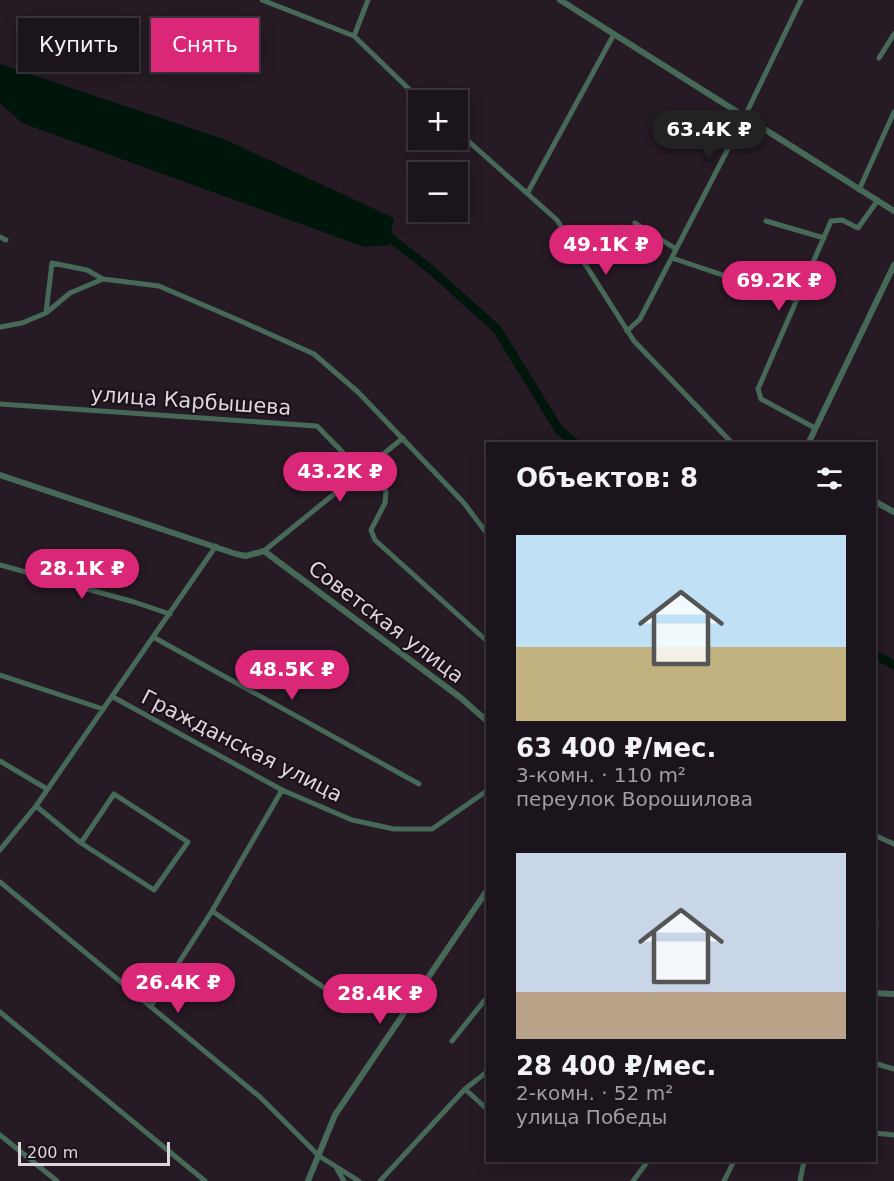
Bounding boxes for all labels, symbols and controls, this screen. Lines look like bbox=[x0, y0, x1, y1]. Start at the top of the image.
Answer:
chip: Купить bbox=[18, 18, 139, 72]
chip: Снять bbox=[151, 18, 259, 72]
map controls bbox=[408, 90, 468, 222]
button: + bbox=[408, 90, 468, 150]
pin: 63.4K ₽ bbox=[654, 110, 764, 161]
text: 63.4K ₽ bbox=[666, 117, 752, 141]
button: − bbox=[408, 162, 468, 222]
pin: 49.1K ₽ bbox=[551, 225, 661, 276]
text: 49.1K ₽ bbox=[563, 232, 649, 256]
pin: 69.2K ₽ bbox=[724, 261, 834, 312]
text: 69.2K ₽ bbox=[736, 268, 822, 292]
street label: улица Карбышева bbox=[90, 382, 292, 420]
pin: 43.2K ₽ bbox=[285, 452, 395, 503]
text: 43.2K ₽ bbox=[297, 459, 383, 483]
icon: filters bbox=[813, 462, 846, 495]
text: Объектов: 8 bbox=[516, 463, 698, 493]
pin: 28.1K ₽ bbox=[27, 549, 137, 600]
text: 28.1K ₽ bbox=[39, 556, 125, 580]
street label: Советская улица bbox=[304, 556, 468, 688]
icon: home bbox=[627, 574, 735, 682]
pin: 48.5K ₽ bbox=[237, 650, 347, 701]
text: 48.5K ₽ bbox=[249, 657, 335, 681]
street label: Гражданская улица bbox=[138, 685, 346, 807]
text: 63 400 ₽/мес. bbox=[516, 733, 716, 763]
text: 3-комн. · 110 m² bbox=[516, 763, 686, 787]
text: переулок Ворошилова bbox=[516, 787, 753, 811]
icon: home bbox=[627, 892, 735, 1000]
pin: 26.4K ₽ bbox=[123, 963, 233, 1014]
text: 26.4K ₽ bbox=[135, 970, 221, 994]
pin: 28.4K ₽ bbox=[325, 974, 435, 1025]
text: 28.4K ₽ bbox=[337, 981, 423, 1005]
text: 28 400 ₽/мес. bbox=[516, 1051, 716, 1081]
text: 2-комн. · 52 m² bbox=[516, 1081, 673, 1105]
text: улица Победы bbox=[516, 1105, 667, 1129]
scale bar bbox=[18, 1139, 170, 1166]
text: 200 m bbox=[27, 1143, 78, 1162]

